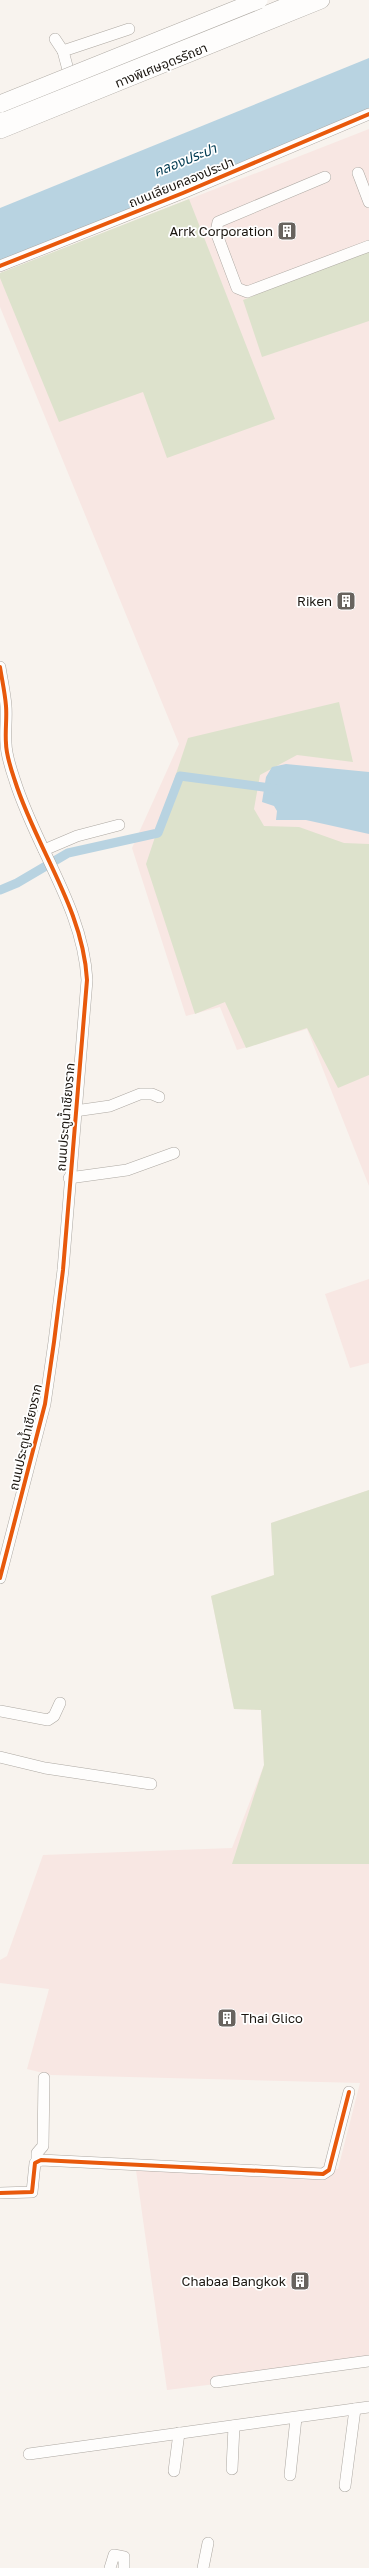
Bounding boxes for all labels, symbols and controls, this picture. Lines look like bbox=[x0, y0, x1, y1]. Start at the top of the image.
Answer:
street label: ทางพิเศษอุดรรัถยา bbox=[112, 39, 210, 91]
water label: คลองประปา bbox=[151, 139, 220, 180]
street label: ถนนเลียบคลองประปา bbox=[126, 154, 236, 210]
building icon: Arrk Corporation bbox=[276, 220, 298, 242]
place label: Arrk Corporation bbox=[169, 223, 273, 239]
building icon: Riken bbox=[335, 590, 357, 612]
place label: Riken bbox=[297, 593, 332, 609]
street label: ถนนประตูน้ำเชียงราก bbox=[51, 1062, 78, 1172]
street label: ถนนประตูน้ำเชียงราก bbox=[4, 1382, 45, 1492]
building icon: Thai Glico bbox=[216, 2007, 238, 2029]
place label: Thai Glico bbox=[241, 2010, 303, 2026]
building icon: Chabaa Bangkok bbox=[289, 2270, 311, 2292]
place label: Chabaa Bangkok bbox=[182, 2273, 287, 2289]

